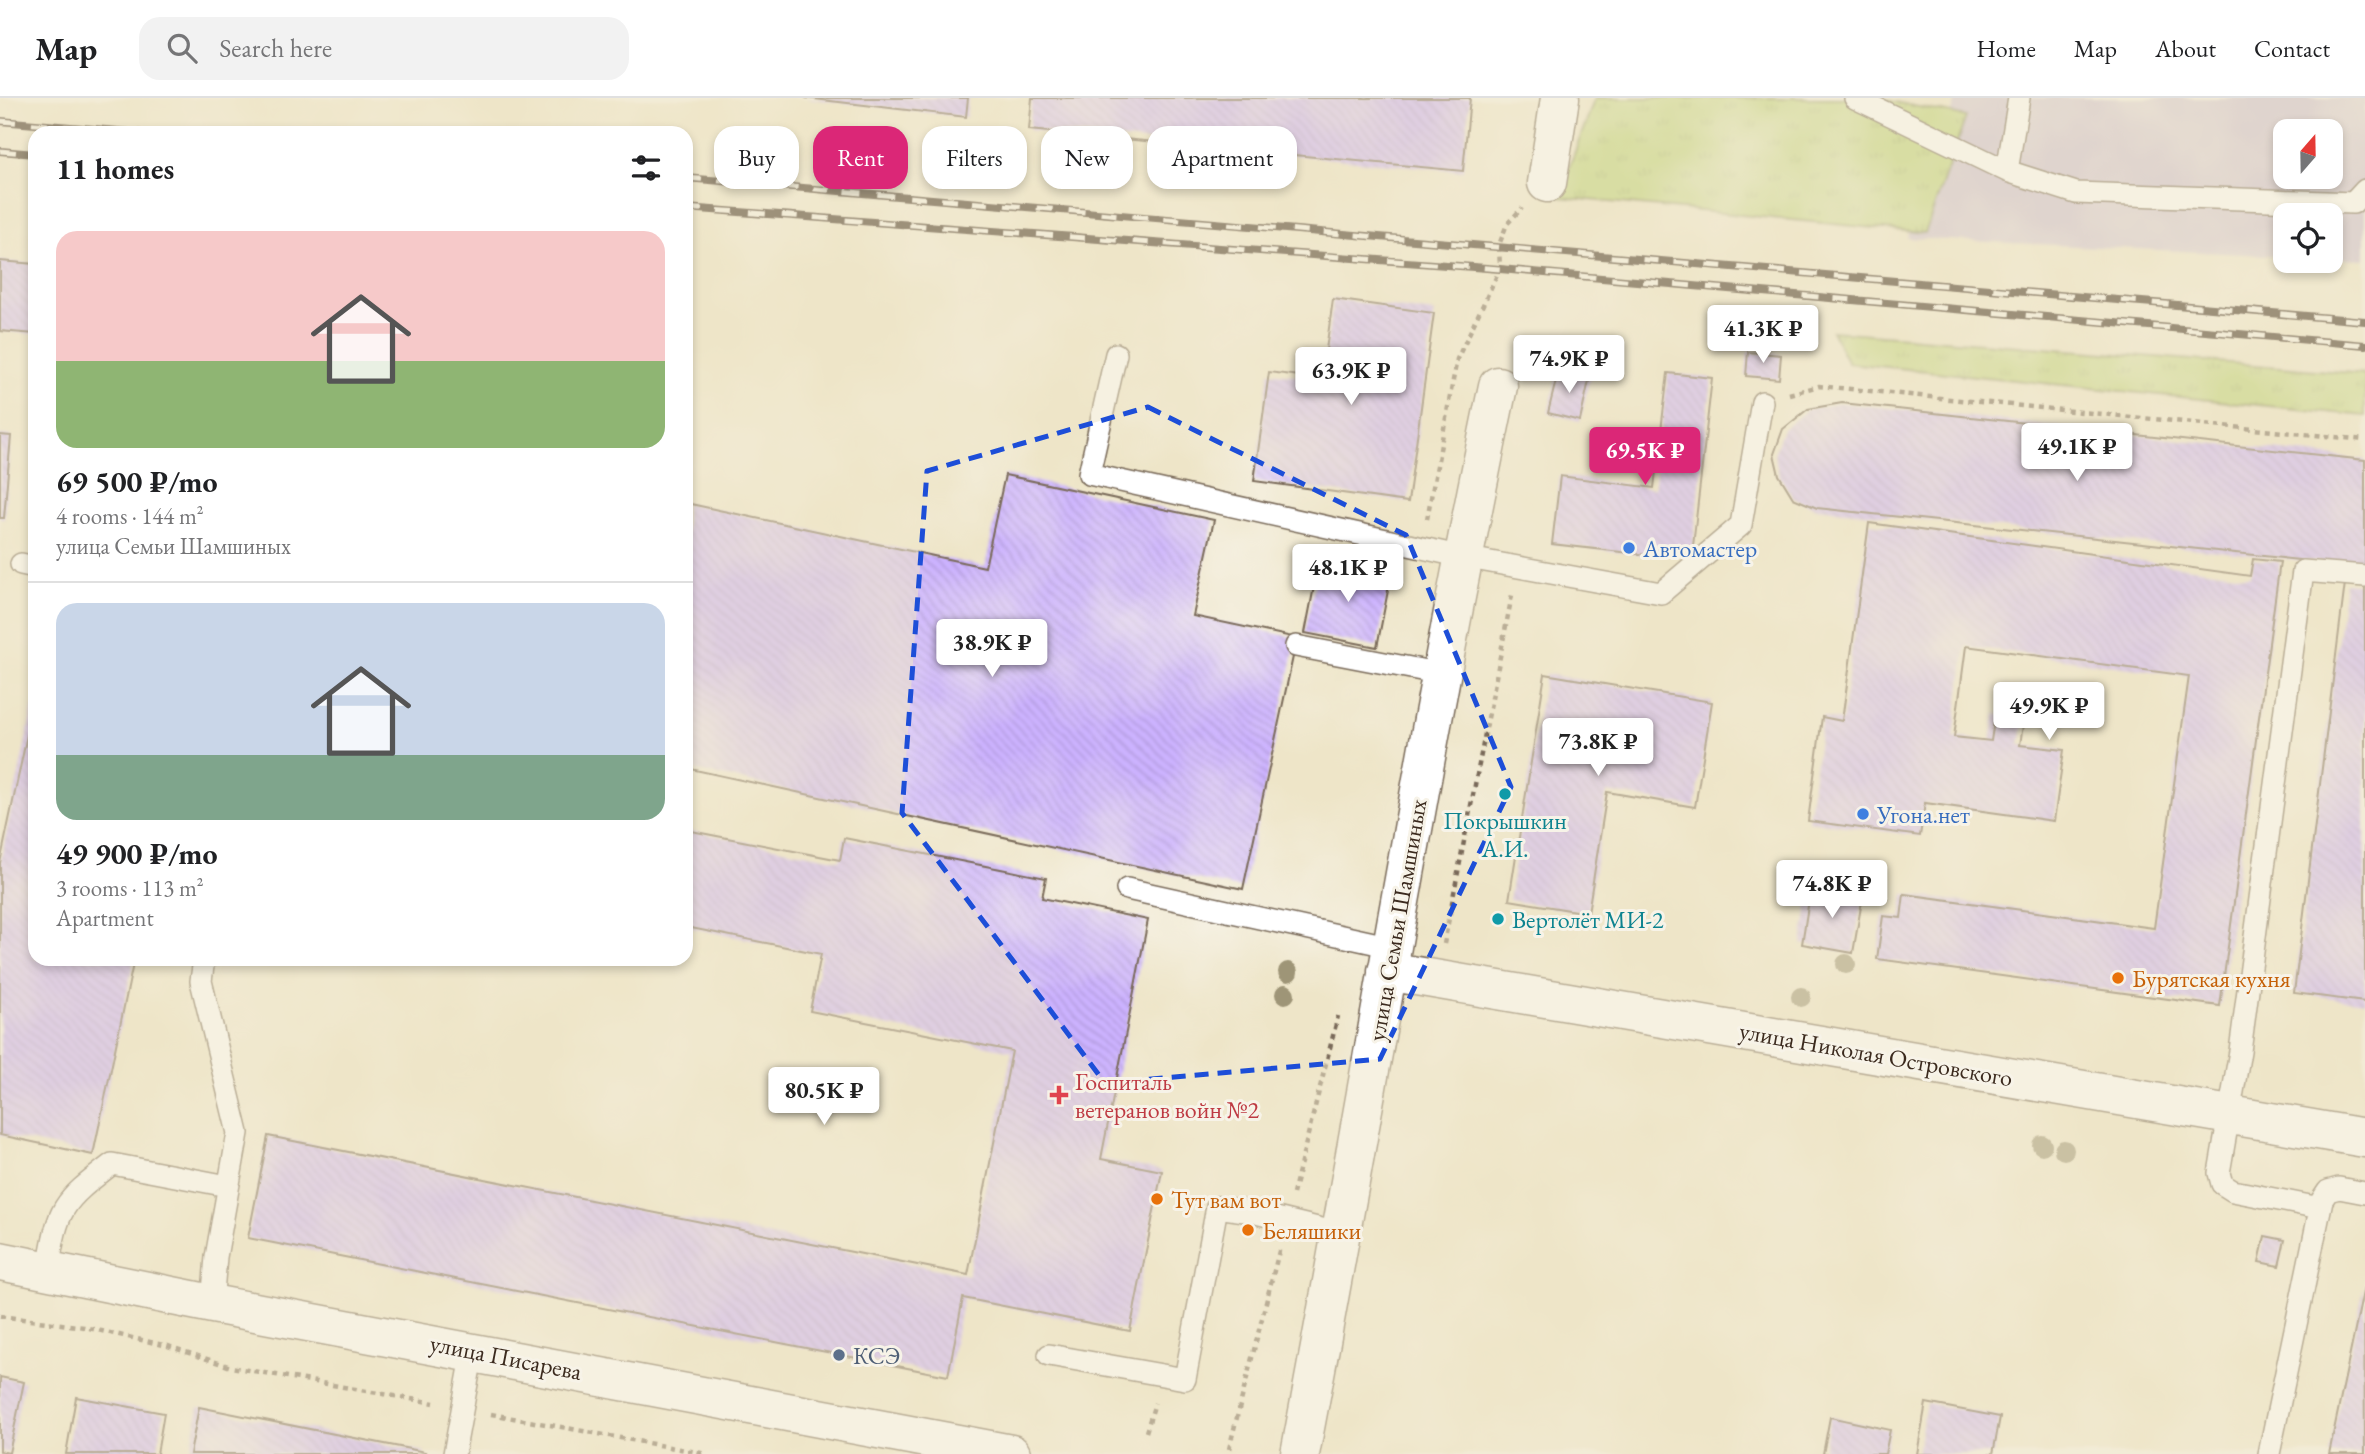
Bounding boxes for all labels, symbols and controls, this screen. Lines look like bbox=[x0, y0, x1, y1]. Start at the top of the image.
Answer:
search box bbox=[139, 17, 629, 80]
text: Map bbox=[35, 27, 97, 70]
icon: search bbox=[163, 29, 201, 67]
text: Search here bbox=[219, 31, 332, 65]
text: Home bbox=[1976, 33, 2036, 64]
text: Map bbox=[2074, 33, 2117, 64]
text: About bbox=[2155, 33, 2216, 64]
text: Contact bbox=[2254, 33, 2330, 64]
north arrow bbox=[2273, 119, 2343, 189]
map controls bbox=[2273, 119, 2343, 273]
chip: Buy bbox=[714, 126, 799, 189]
chip: Rent bbox=[813, 126, 908, 189]
chip: Filters bbox=[922, 126, 1027, 189]
chip: New bbox=[1041, 126, 1133, 189]
chip: Apartment bbox=[1147, 126, 1297, 189]
text: 11 homes bbox=[56, 149, 174, 188]
icon: filters bbox=[627, 149, 665, 187]
button: locate bbox=[2273, 203, 2343, 273]
icon: home bbox=[298, 276, 424, 402]
pin: 41.3K ₽ bbox=[1698, 306, 1828, 365]
text: 41.3K ₽ bbox=[1723, 313, 1803, 343]
pin: 74.9K ₽ bbox=[1504, 336, 1634, 395]
text: 74.9K ₽ bbox=[1529, 343, 1609, 373]
pin: 63.9K ₽ bbox=[1286, 348, 1416, 407]
text: 63.9K ₽ bbox=[1311, 355, 1391, 385]
pin: 49.1K ₽ bbox=[2012, 424, 2142, 483]
pin: 69.5K ₽ bbox=[1580, 428, 1710, 487]
text: 49.1K ₽ bbox=[2037, 431, 2117, 461]
text: 69.5K ₽ bbox=[1605, 435, 1685, 465]
text: 69 500 ₽/mo bbox=[56, 462, 218, 501]
text: 4 rooms · 144 m² bbox=[56, 501, 204, 531]
text: улица Семьи Шамшиных bbox=[56, 531, 291, 561]
place label: Автомастер bbox=[1642, 533, 1757, 564]
marker: Автомастер bbox=[1621, 540, 1637, 556]
pin: 48.1K ₽ bbox=[1283, 545, 1413, 604]
text: 48.1K ₽ bbox=[1308, 552, 1388, 582]
pin: 38.9K ₽ bbox=[927, 620, 1057, 679]
text: 38.9K ₽ bbox=[952, 627, 1032, 657]
icon: home bbox=[298, 648, 424, 774]
pin: 49.9K ₽ bbox=[1984, 682, 2114, 742]
text: 49.9K ₽ bbox=[2009, 690, 2089, 720]
pin: 73.8K ₽ bbox=[1533, 718, 1663, 778]
text: 73.8K ₽ bbox=[1558, 726, 1638, 756]
marker: Покрышкин А.И. bbox=[1497, 786, 1513, 802]
street label: улица Семьи Шамшиных bbox=[1360, 796, 1434, 1043]
place label: Угона.нет bbox=[1876, 799, 1970, 830]
place label: Покрышкин А.И. bbox=[1443, 805, 1567, 864]
marker: Угона.нет bbox=[1855, 806, 1871, 822]
text: 49 900 ₽/mo bbox=[56, 834, 218, 873]
pin: 74.8K ₽ bbox=[1767, 860, 1897, 920]
text: 74.8K ₽ bbox=[1792, 868, 1872, 898]
text: 3 rooms · 113 m² bbox=[56, 873, 204, 903]
text: Apartment bbox=[56, 903, 154, 933]
place label: Вертолёт МИ-2 bbox=[1512, 904, 1664, 935]
marker: Вертолёт МИ-2 bbox=[1490, 911, 1506, 927]
place label: Бурятская кухня bbox=[2132, 963, 2291, 994]
marker: Бурятская кухня bbox=[2110, 970, 2126, 986]
street label: улица Николая Островского bbox=[1737, 1015, 2015, 1093]
place label: Госпиталь ветеранов войн №2 bbox=[1075, 1066, 1259, 1125]
pin: 80.5K ₽ bbox=[759, 1068, 889, 1127]
text: 80.5K ₽ bbox=[784, 1075, 864, 1105]
marker: Госпиталь ветеранов войн №2 bbox=[1049, 1085, 1069, 1105]
place label: Тут вам вот bbox=[1171, 1184, 1281, 1215]
marker: Тут вам вот bbox=[1149, 1191, 1165, 1207]
place label: Беляшики bbox=[1262, 1215, 1361, 1246]
marker: Беляшики bbox=[1240, 1222, 1256, 1238]
street label: улица Писарева bbox=[427, 1327, 585, 1387]
place label: КСЭ bbox=[853, 1340, 900, 1371]
marker: КСЭ bbox=[831, 1347, 847, 1363]

